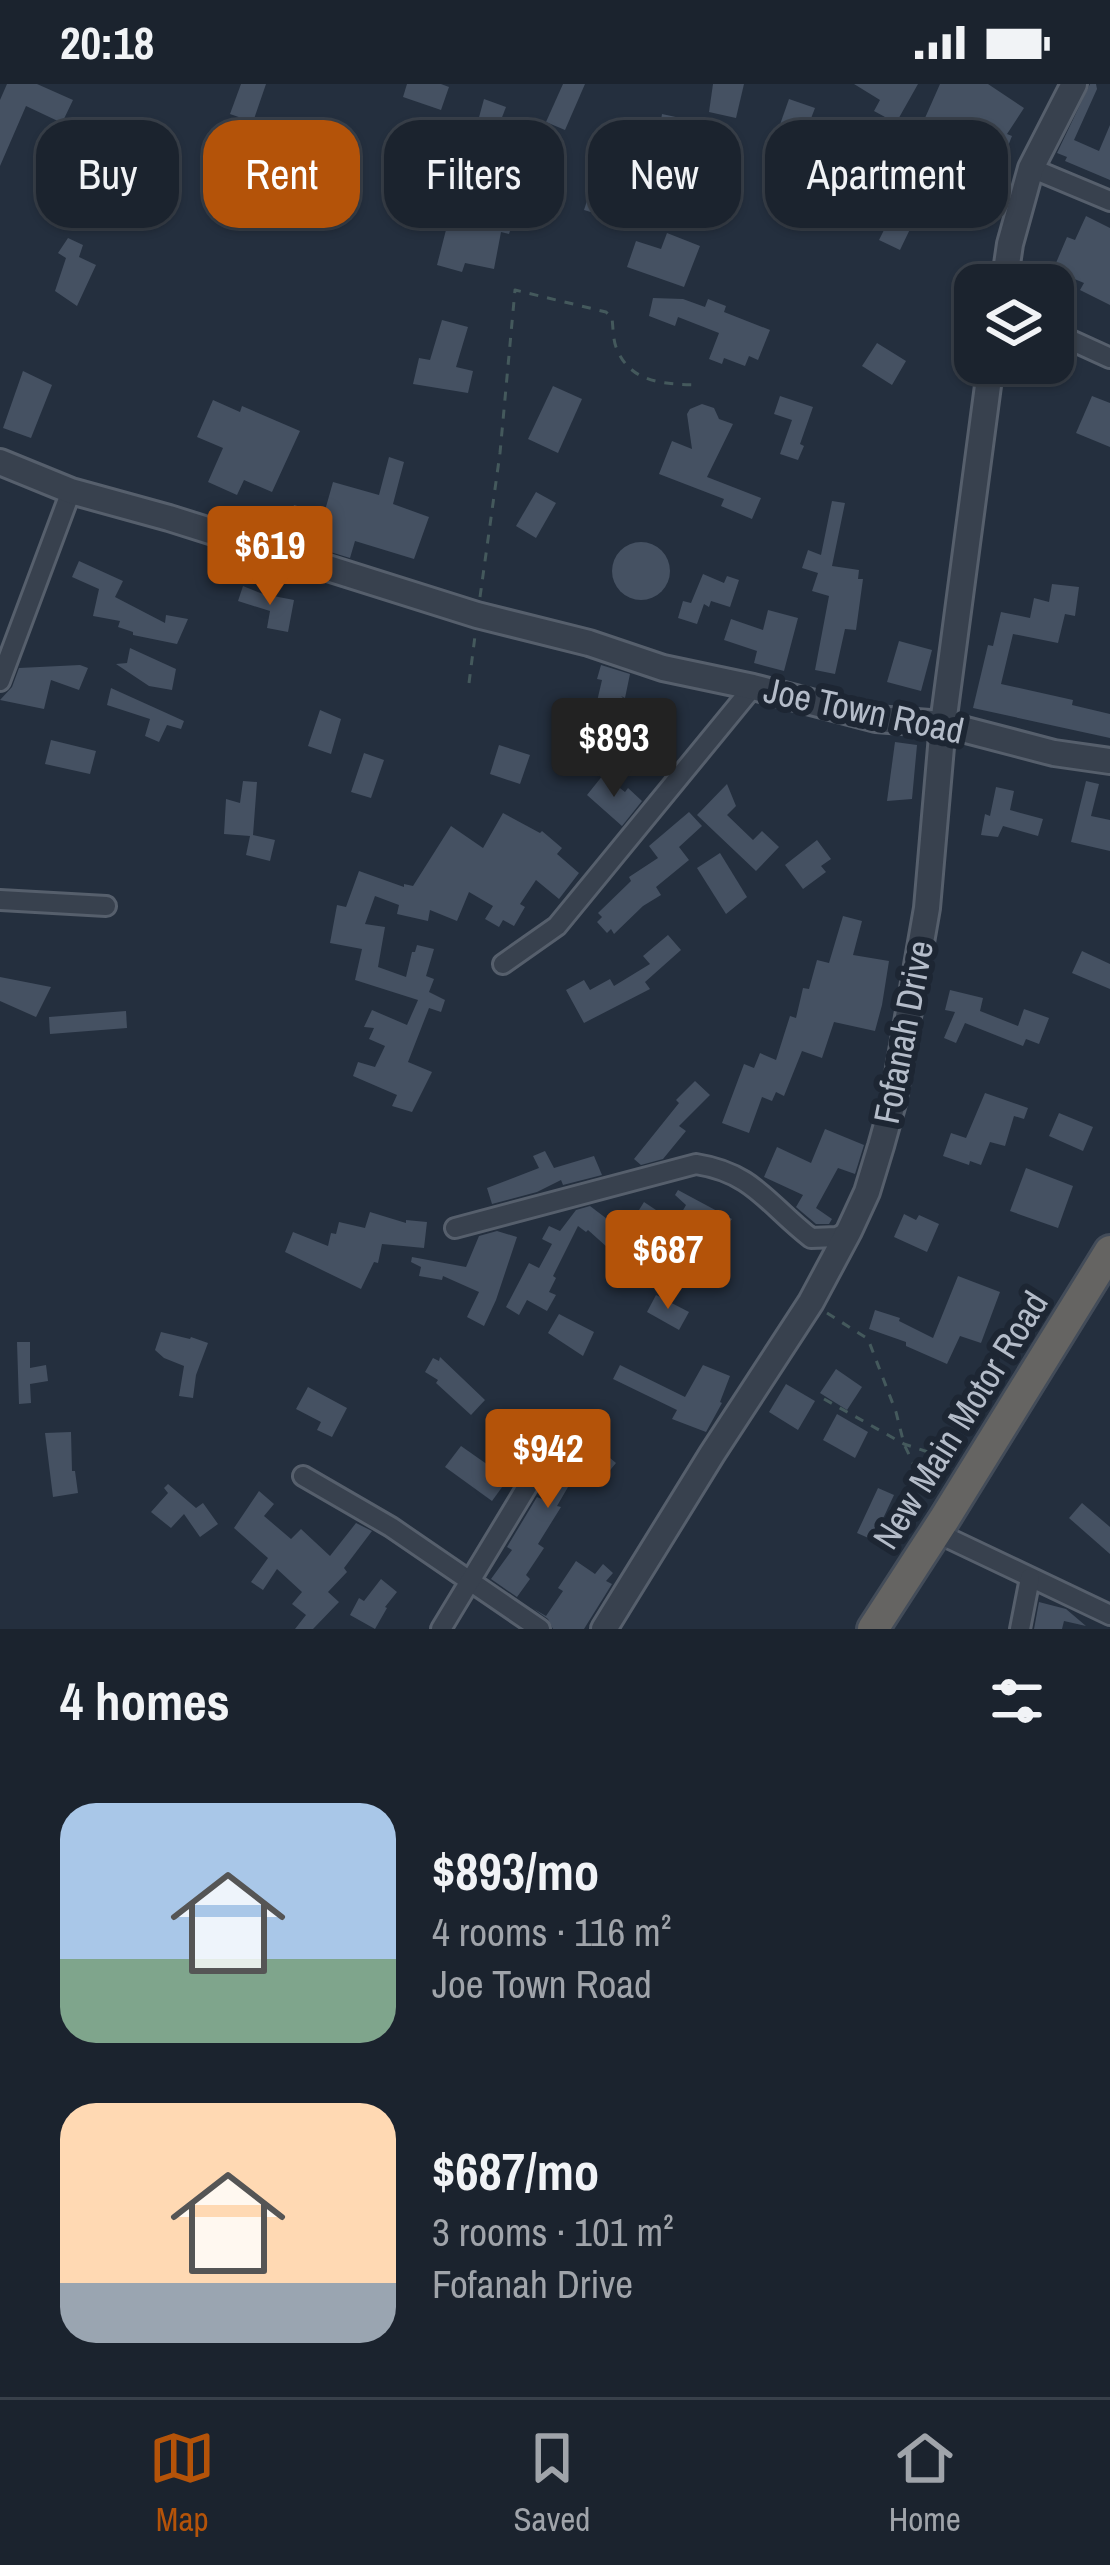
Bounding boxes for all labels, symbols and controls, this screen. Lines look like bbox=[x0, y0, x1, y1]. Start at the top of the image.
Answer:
text: 20:18 bbox=[60, 12, 154, 73]
chip: Buy bbox=[36, 120, 179, 228]
chip: Rent bbox=[203, 120, 360, 228]
chip: Filters bbox=[384, 120, 564, 228]
chip: New bbox=[588, 120, 741, 228]
chip: Apartment bbox=[765, 120, 1008, 228]
map controls bbox=[954, 264, 1074, 384]
button: layers bbox=[954, 264, 1074, 384]
pin: $619 bbox=[199, 506, 341, 608]
text: $619 bbox=[234, 519, 306, 571]
street label: Joe Town Road bbox=[760, 665, 968, 755]
pin: $893 bbox=[543, 698, 685, 800]
text: $893 bbox=[578, 711, 650, 763]
street label: Fofanah Drive bbox=[862, 936, 944, 1128]
pin: $687 bbox=[597, 1210, 739, 1312]
text: $687 bbox=[632, 1223, 704, 1275]
street label: New Main Motor Road bbox=[861, 1282, 1059, 1558]
pin: $942 bbox=[477, 1409, 619, 1511]
text: $942 bbox=[512, 1422, 584, 1474]
text: 4 homes bbox=[60, 1667, 230, 1736]
icon: filters bbox=[984, 1668, 1050, 1734]
text: $893/mo bbox=[432, 1837, 599, 1906]
icon: home bbox=[156, 1851, 300, 1995]
text: 4 rooms · 116 m² bbox=[432, 1906, 671, 1958]
text: Joe Town Road bbox=[432, 1958, 652, 2010]
text: $687/mo bbox=[432, 2137, 599, 2206]
icon: home bbox=[156, 2151, 300, 2295]
text: 3 rooms · 101 m² bbox=[432, 2206, 674, 2258]
text: Fofanah Drive bbox=[432, 2258, 633, 2310]
tab: Map bbox=[149, 2425, 215, 2541]
tab: Saved bbox=[514, 2425, 590, 2541]
tab: Home bbox=[889, 2425, 961, 2541]

